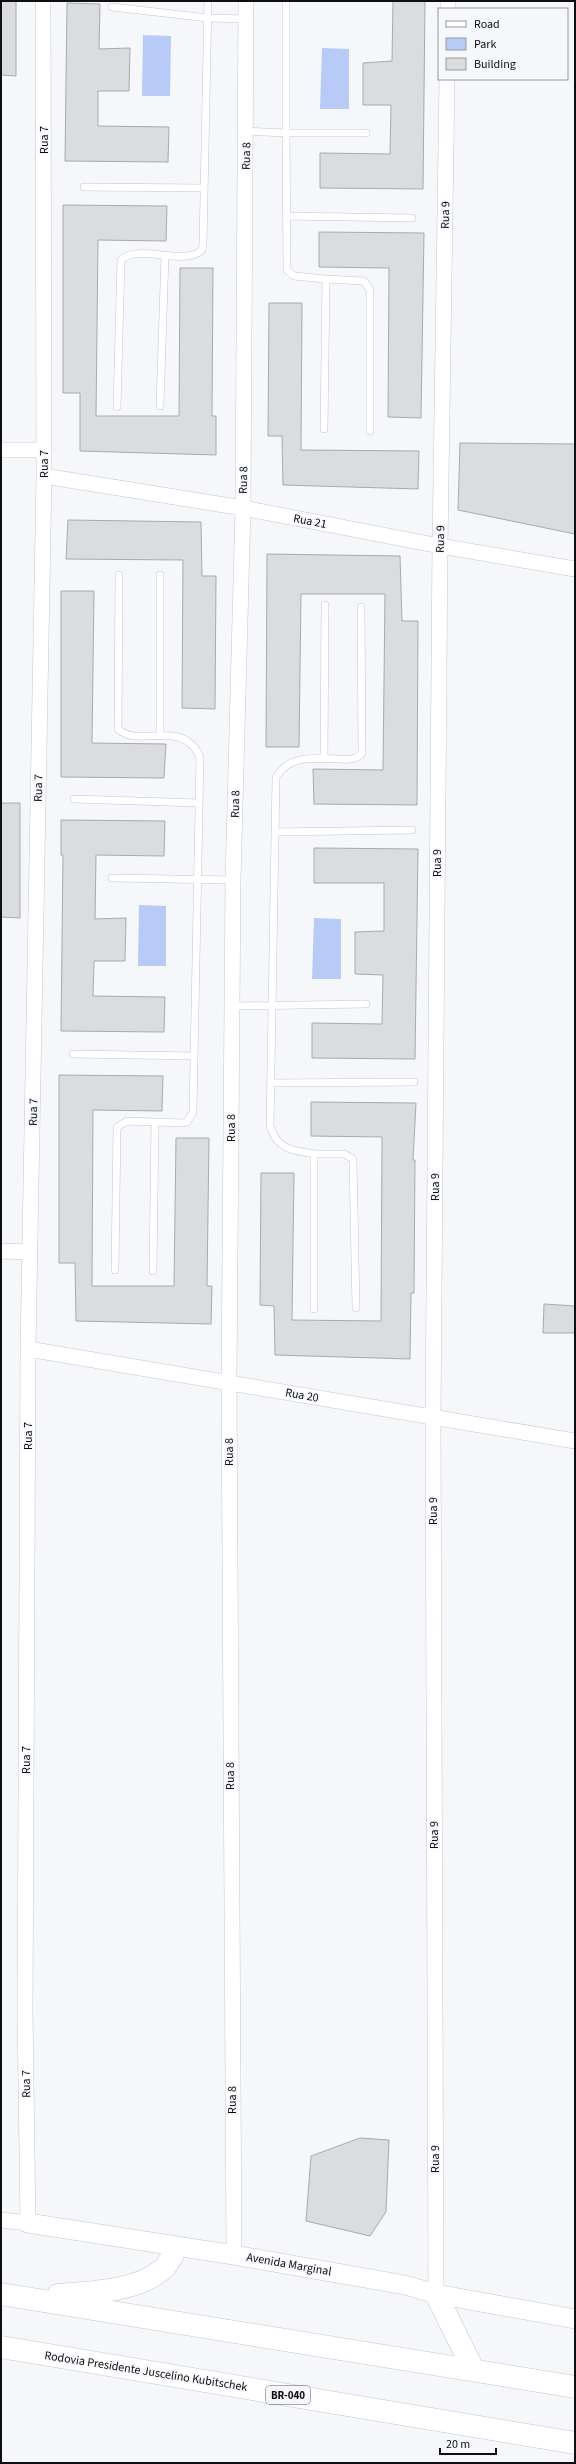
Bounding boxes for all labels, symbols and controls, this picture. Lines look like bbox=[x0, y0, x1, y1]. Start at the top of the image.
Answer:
legend bbox=[438, 8, 568, 80]
text: Road bbox=[474, 16, 500, 33]
text: Park bbox=[474, 36, 496, 53]
text: Building bbox=[474, 56, 516, 73]
street label: Rua 7 bbox=[36, 126, 53, 154]
street label: Rua 8 bbox=[238, 142, 255, 170]
street label: Rua 9 bbox=[437, 201, 454, 229]
street label: Rua 7 bbox=[36, 450, 53, 478]
street label: Rua 8 bbox=[235, 466, 252, 494]
street label: Rua 21 bbox=[292, 510, 328, 533]
street label: Rua 9 bbox=[432, 525, 449, 553]
street label: Rua 7 bbox=[30, 774, 47, 802]
street label: Rua 8 bbox=[227, 790, 244, 818]
street label: Rua 9 bbox=[429, 849, 446, 877]
street label: Rua 7 bbox=[25, 1098, 42, 1126]
street label: Rua 8 bbox=[223, 1114, 240, 1142]
street label: Rua 9 bbox=[427, 1173, 444, 1201]
street label: Rua 20 bbox=[284, 1384, 320, 1407]
street label: Rua 7 bbox=[20, 1422, 37, 1450]
street label: Rua 8 bbox=[221, 1438, 238, 1466]
street label: Rua 9 bbox=[425, 1497, 442, 1525]
street label: Rua 7 bbox=[18, 1746, 35, 1774]
street label: Rua 8 bbox=[222, 1762, 239, 1790]
street label: Rua 9 bbox=[426, 1821, 443, 1849]
street label: Rua 7 bbox=[18, 2070, 35, 2098]
street label: Rua 8 bbox=[224, 2086, 241, 2114]
street label: Rua 9 bbox=[427, 2145, 444, 2173]
street label: Avenida Marginal bbox=[245, 2249, 333, 2280]
street label: Rodovia Presidente Juscelino Kubitschek bbox=[43, 2347, 249, 2396]
road number: BR-040 bbox=[266, 2386, 310, 2404]
scale bar bbox=[440, 2430, 496, 2456]
text: 20 m bbox=[446, 2436, 470, 2453]

